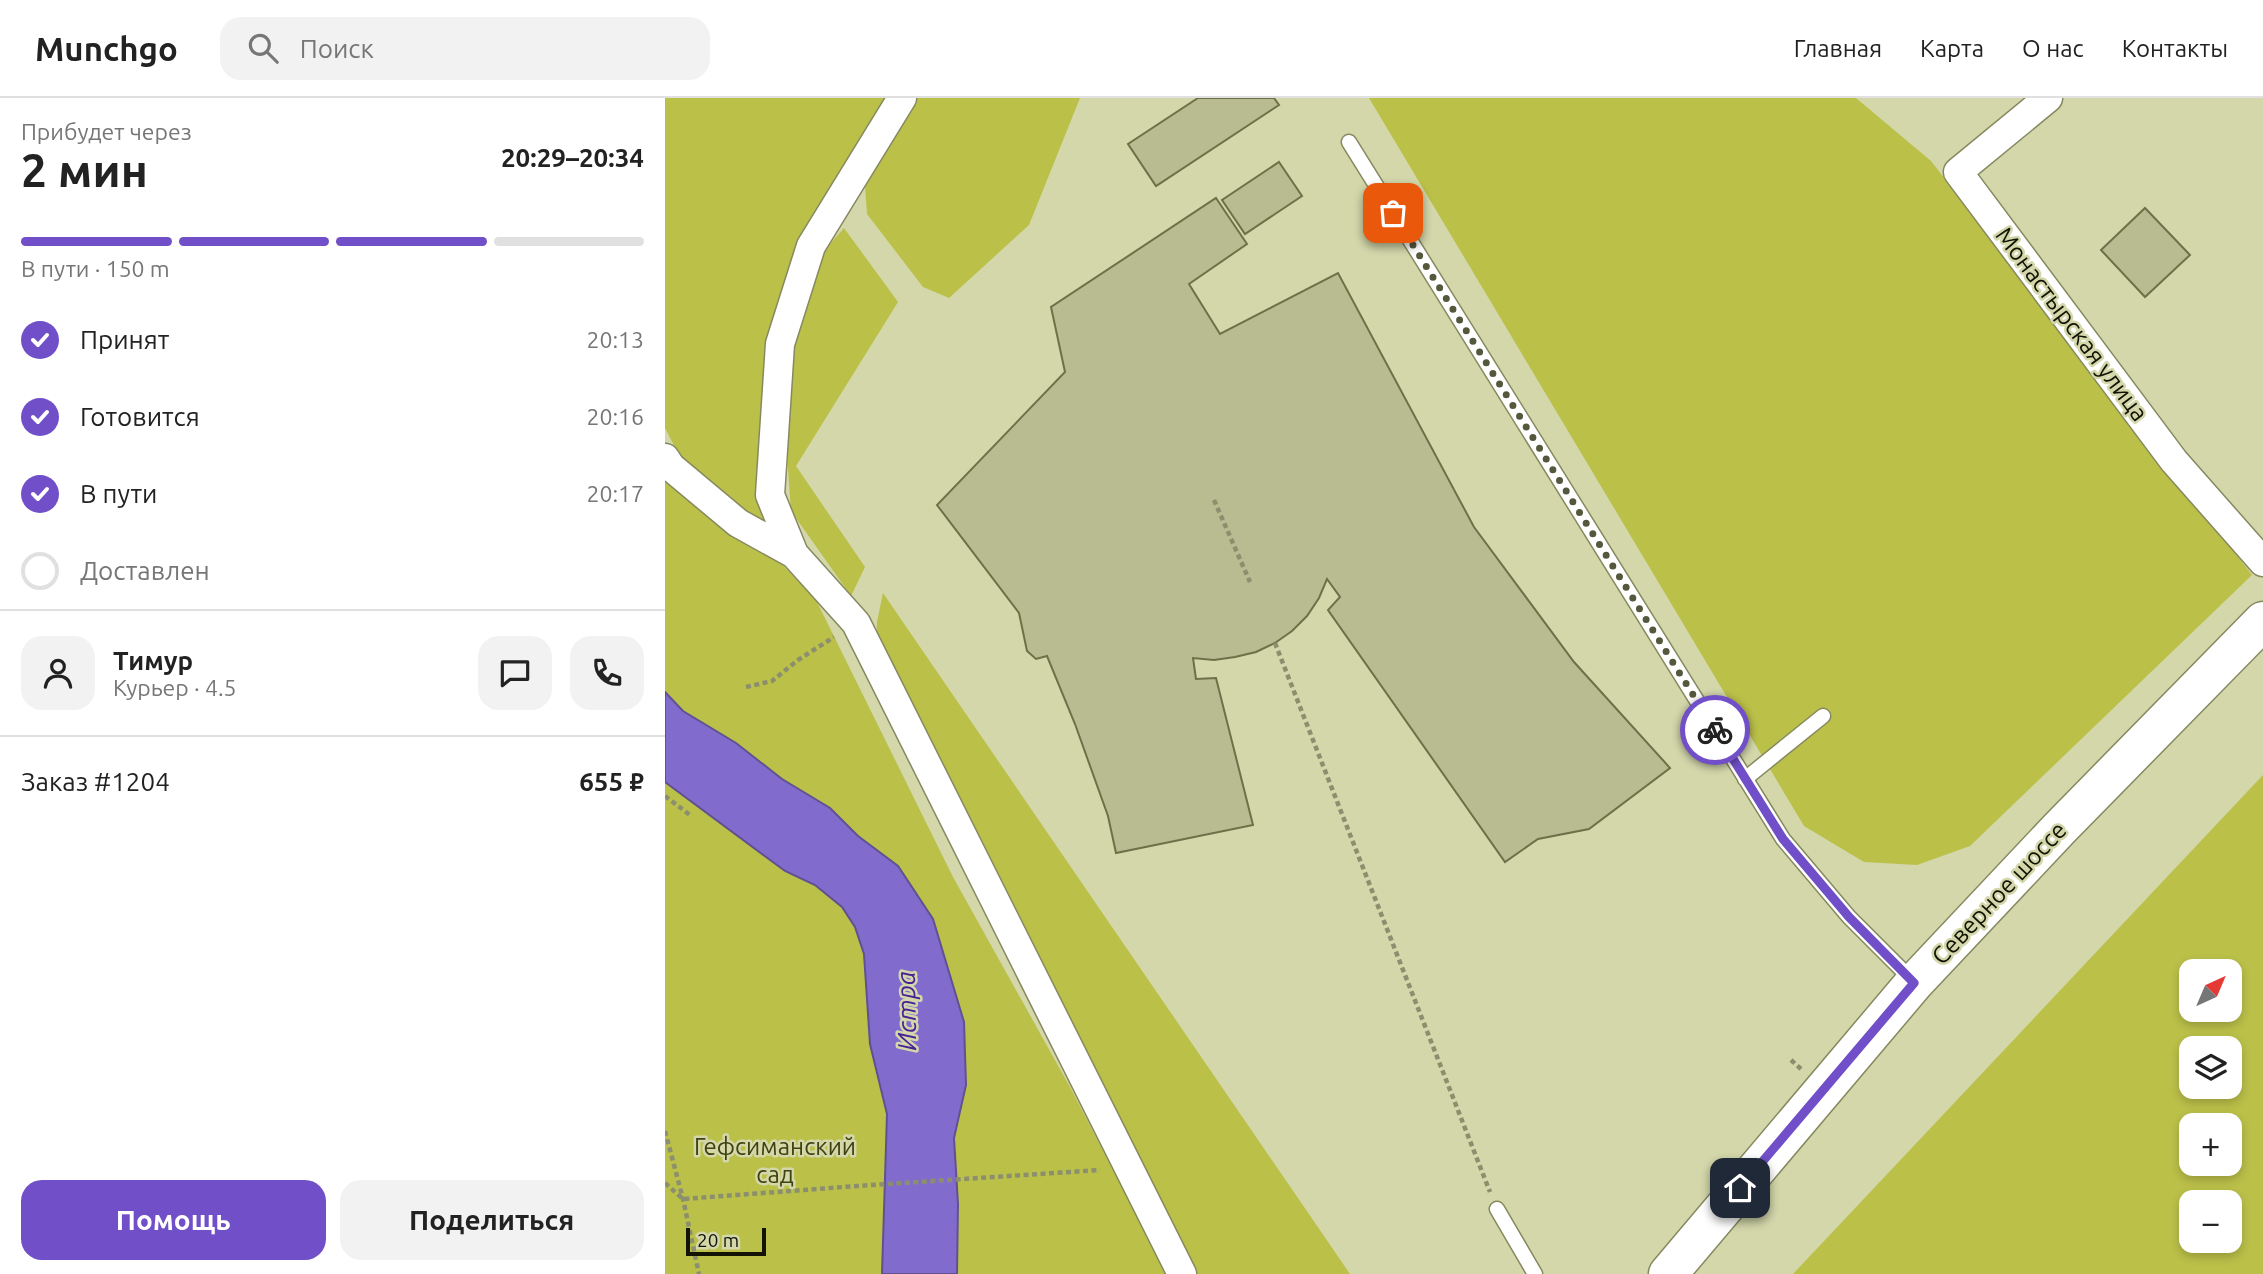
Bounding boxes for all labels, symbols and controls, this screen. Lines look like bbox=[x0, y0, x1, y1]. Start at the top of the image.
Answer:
search box bbox=[220, 17, 710, 80]
icon: search bbox=[244, 29, 282, 67]
text: Munchgo bbox=[35, 30, 178, 67]
text: Поиск bbox=[300, 34, 374, 63]
text: Главная bbox=[1794, 35, 1882, 62]
text: Карта bbox=[1920, 35, 1984, 62]
text: О нас bbox=[2022, 35, 2084, 62]
text: Контакты bbox=[2122, 35, 2228, 62]
text: Прибудет через bbox=[21, 119, 192, 144]
text: 20:29–20:34 bbox=[501, 143, 644, 172]
text: 2 мин bbox=[21, 144, 148, 196]
pin bbox=[1363, 183, 1423, 243]
icon: bag bbox=[1374, 194, 1412, 232]
street label: Монастырская улица bbox=[1990, 222, 2154, 426]
text: В пути · 150 m bbox=[21, 256, 170, 281]
icon: check bbox=[21, 321, 59, 359]
text: Принят bbox=[80, 325, 169, 354]
text: 20:13 bbox=[586, 327, 644, 352]
icon: check bbox=[21, 398, 59, 436]
text: Готовится bbox=[80, 402, 200, 431]
text: 20:16 bbox=[586, 404, 644, 429]
icon: check bbox=[21, 475, 59, 513]
text: В пути bbox=[80, 479, 157, 508]
text: 20:17 bbox=[586, 481, 644, 506]
text: Доставлен bbox=[80, 556, 210, 585]
button: person bbox=[21, 636, 95, 710]
button: chat bbox=[478, 636, 552, 710]
button: phone bbox=[570, 636, 644, 710]
text: Тимур bbox=[113, 646, 193, 675]
text: Курьер · 4.5 bbox=[113, 675, 237, 700]
courier bbox=[1680, 695, 1750, 765]
icon: bike bbox=[1696, 711, 1734, 749]
text: Заказ #1204 bbox=[21, 767, 170, 796]
text: 655 ₽ bbox=[579, 767, 644, 796]
street label: Северное шоссе bbox=[1926, 816, 2072, 970]
north arrow bbox=[2179, 959, 2242, 1022]
map controls bbox=[2179, 959, 2242, 1253]
water label: Истра bbox=[891, 971, 921, 1051]
button: layers bbox=[2179, 1036, 2242, 1099]
button: + bbox=[2179, 1113, 2242, 1176]
park label: Гефсиманский сад bbox=[694, 1133, 856, 1188]
pin bbox=[1710, 1158, 1770, 1218]
icon: home bbox=[1721, 1169, 1759, 1207]
button: Помощь bbox=[21, 1180, 326, 1260]
button: Поделиться bbox=[340, 1180, 644, 1260]
button: − bbox=[2179, 1190, 2242, 1253]
scale bar bbox=[686, 1225, 767, 1257]
text: 20 m bbox=[697, 1229, 739, 1251]

